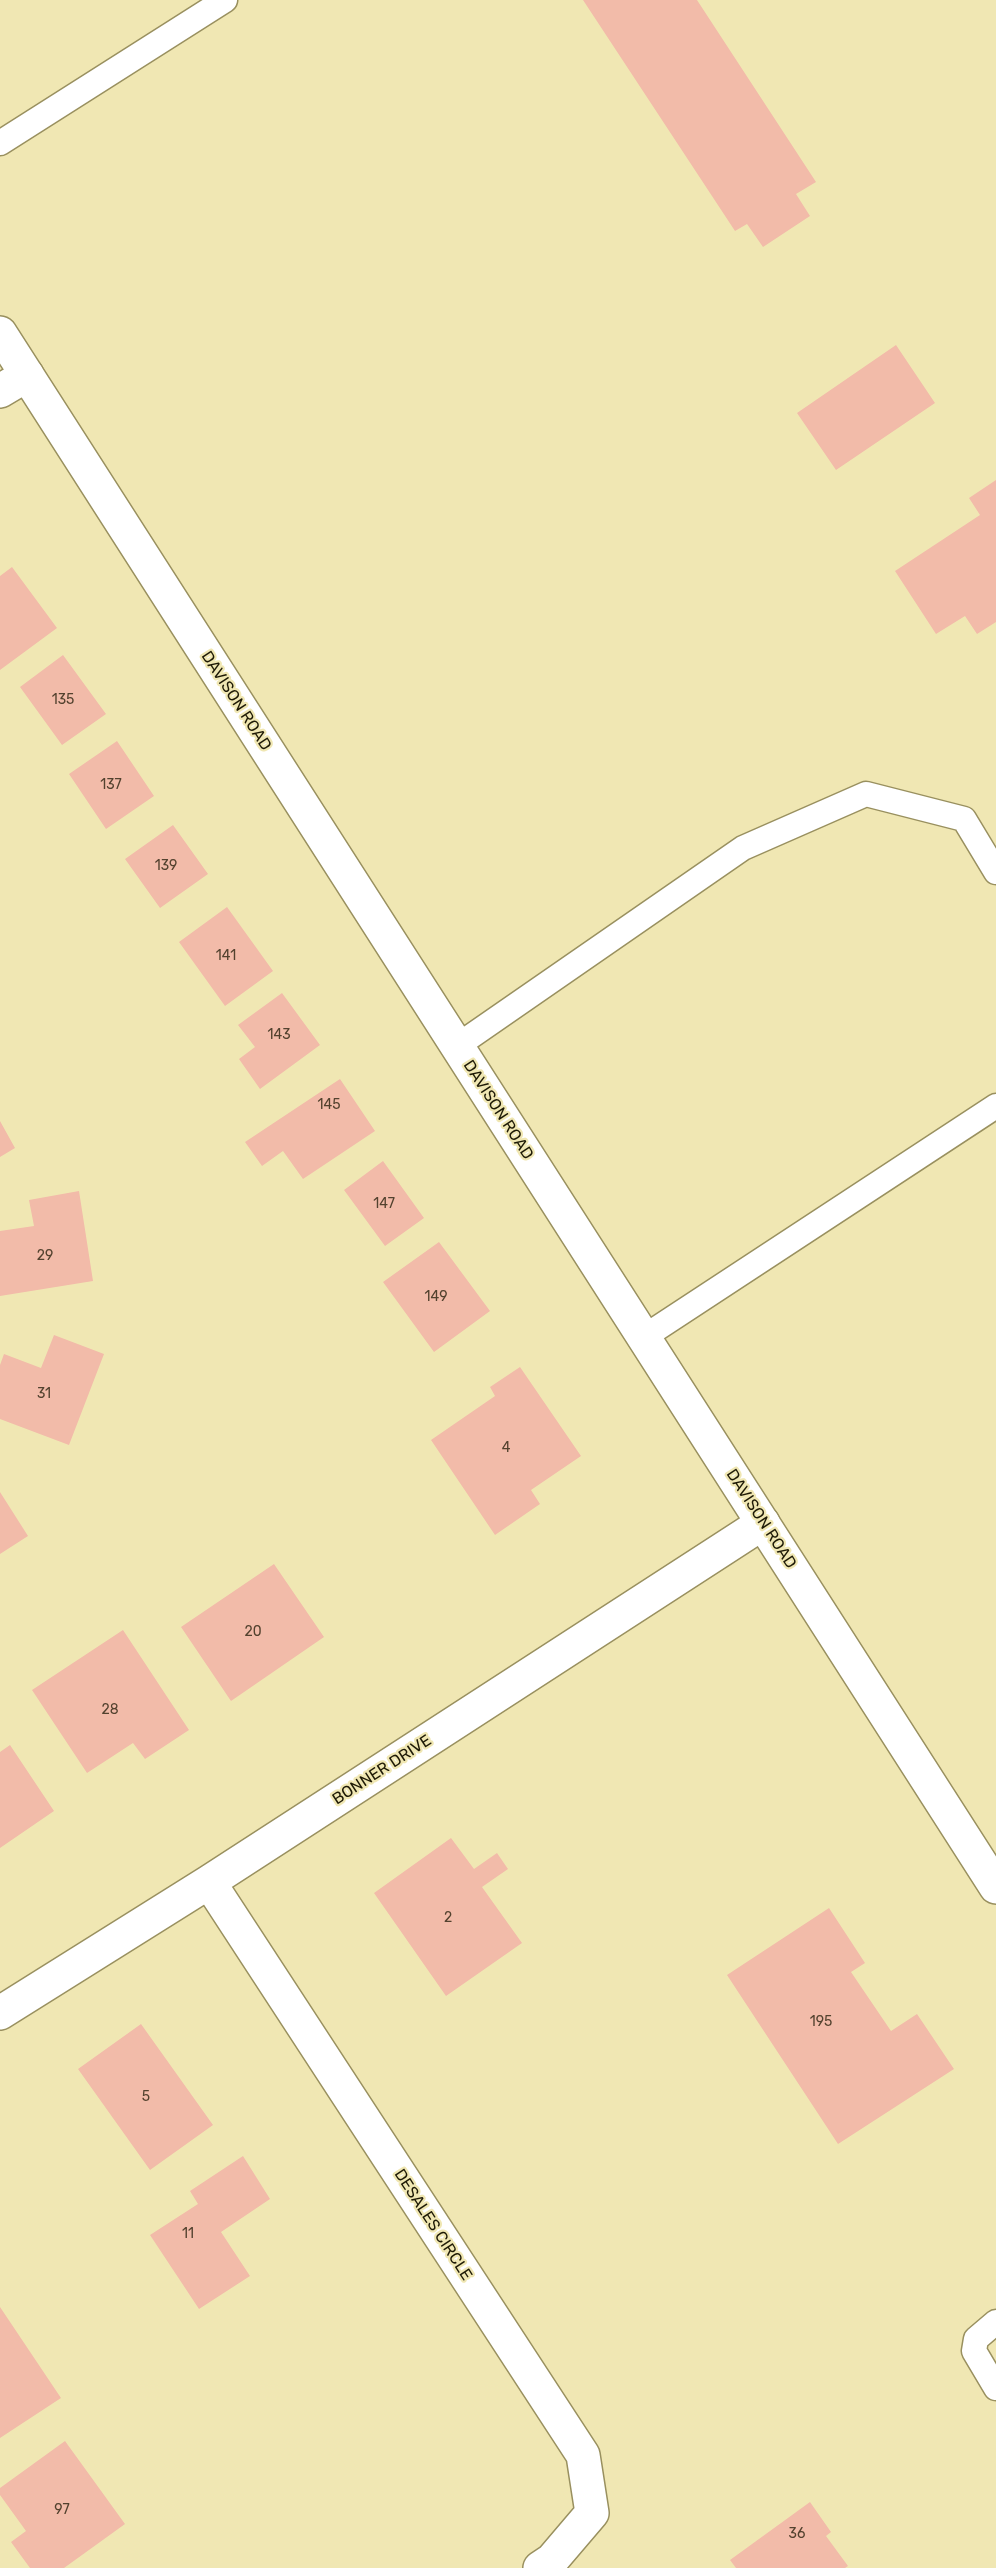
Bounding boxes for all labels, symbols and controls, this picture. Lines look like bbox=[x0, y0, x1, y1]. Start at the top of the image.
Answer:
street label: DAVISON ROAD bbox=[197, 648, 275, 754]
house number: 135 bbox=[52, 692, 74, 708]
house number: 137 bbox=[100, 777, 122, 793]
house number: 139 bbox=[155, 858, 177, 874]
house number: 141 bbox=[216, 948, 236, 964]
house number: 143 bbox=[267, 1027, 291, 1043]
street label: DAVISON ROAD bbox=[459, 1057, 537, 1163]
house number: 145 bbox=[317, 1097, 341, 1113]
house number: 147 bbox=[373, 1196, 395, 1212]
house number: 29 bbox=[37, 1248, 53, 1264]
house number: 149 bbox=[425, 1289, 447, 1305]
house number: 31 bbox=[37, 1386, 51, 1402]
house number: 4 bbox=[502, 1440, 510, 1456]
street label: DAVISON ROAD bbox=[722, 1466, 800, 1572]
house number: 20 bbox=[244, 1624, 262, 1640]
house number: 28 bbox=[101, 1702, 119, 1718]
street label: BONNER DRIVE bbox=[329, 1731, 435, 1809]
house number: 2 bbox=[444, 1910, 452, 1926]
house number: 195 bbox=[810, 2014, 832, 2030]
house number: 5 bbox=[142, 2089, 150, 2105]
street label: DESALES CIRCLE bbox=[390, 2166, 476, 2284]
house number: 11 bbox=[182, 2226, 194, 2242]
house number: 97 bbox=[54, 2502, 70, 2518]
house number: 36 bbox=[789, 2526, 805, 2542]

